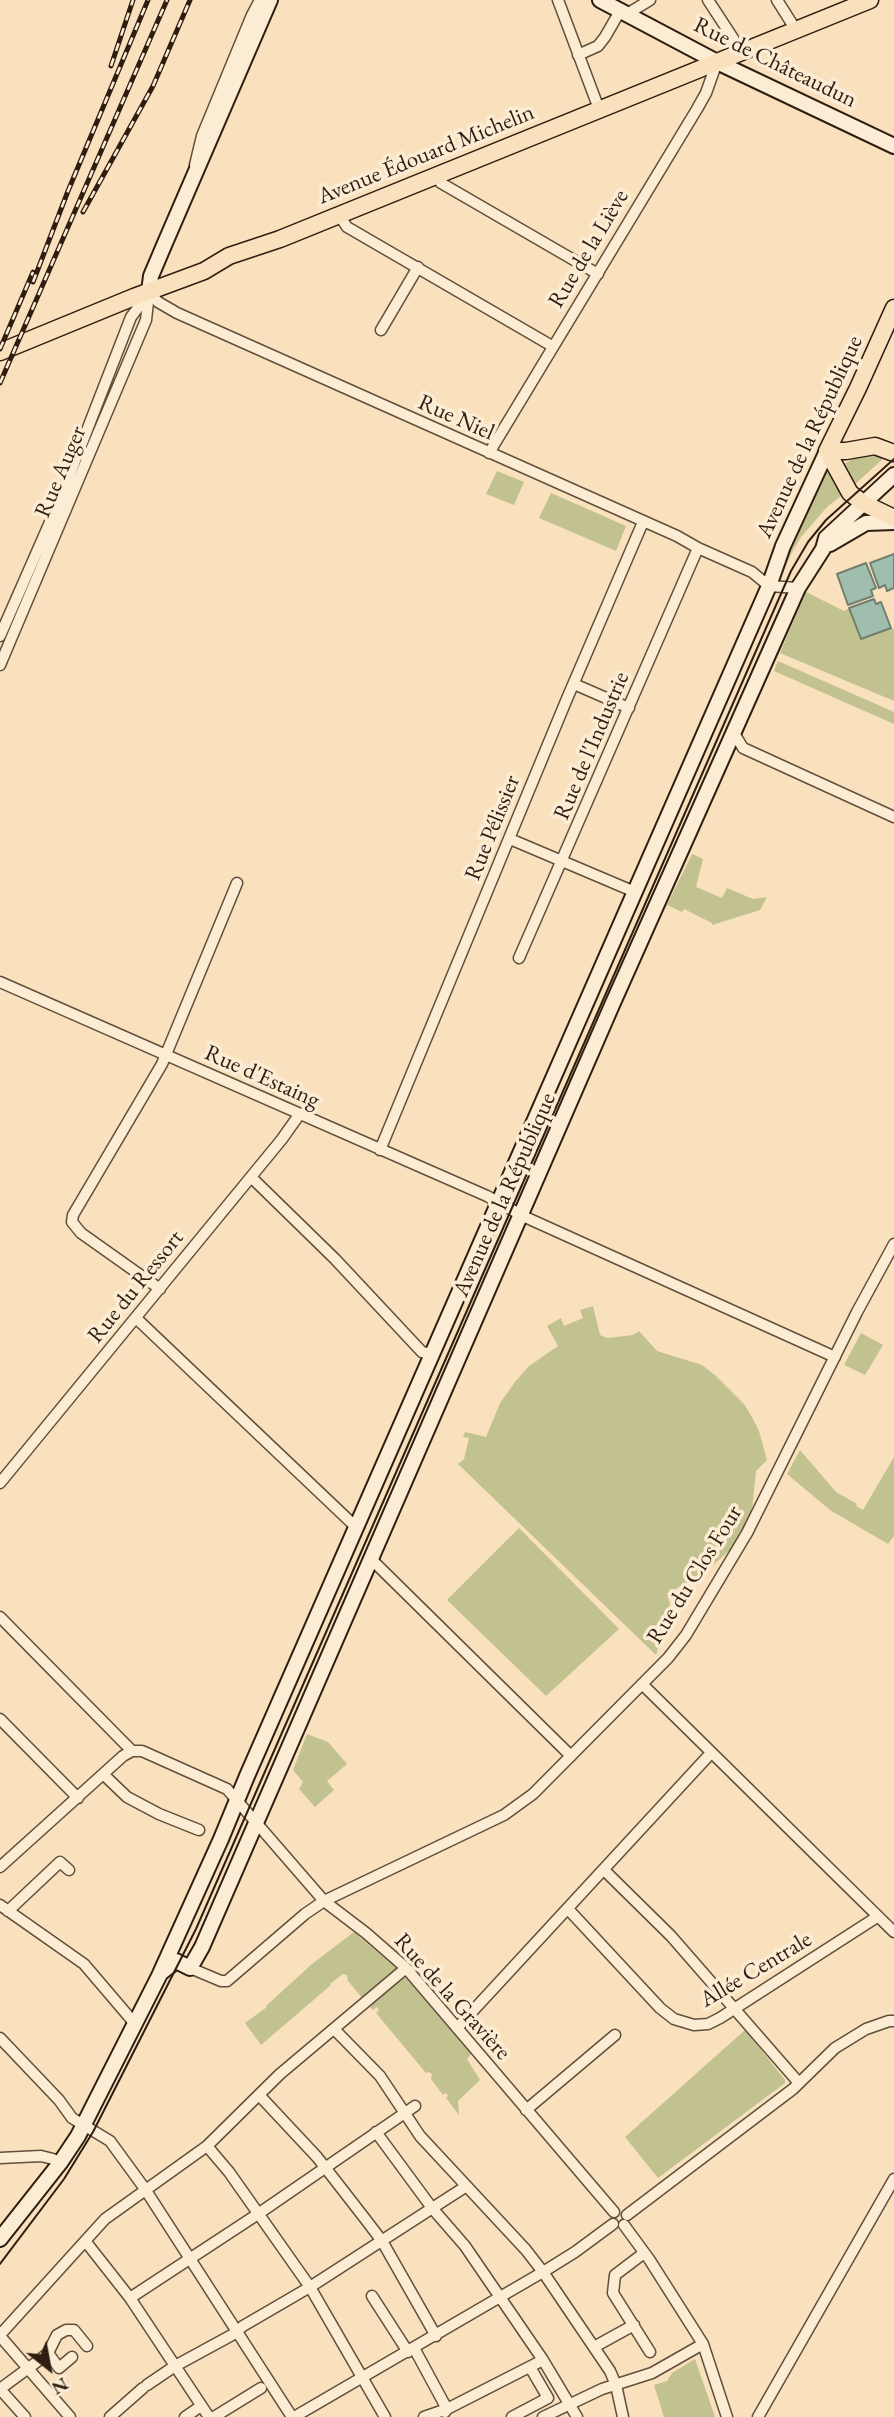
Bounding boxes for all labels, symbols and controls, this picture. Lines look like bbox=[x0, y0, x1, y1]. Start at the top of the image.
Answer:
street label: Rue de Châteaudun bbox=[689, 12, 861, 114]
street label: Avenue Édouard Michelin bbox=[314, 99, 538, 211]
street label: Rue de la Liève bbox=[543, 185, 635, 313]
street label: Avenue de la République bbox=[751, 331, 869, 543]
street label: Rue Niel bbox=[414, 389, 498, 447]
street label: Rue Auger bbox=[29, 422, 93, 522]
street label: Rue de l'Industrie bbox=[548, 668, 636, 824]
street label: Rue Pélissier bbox=[459, 771, 527, 885]
street label: Rue d'Estaing bbox=[200, 1039, 324, 1115]
street label: Avenue de la République bbox=[448, 1089, 562, 1301]
street label: Rue du Ressort bbox=[82, 1225, 190, 1349]
street label: Rue du Clos Four bbox=[641, 1501, 749, 1649]
street label: Allée Centrale bbox=[695, 1926, 817, 2014]
street label: Rue de la Gravière bbox=[388, 1928, 516, 2066]
north arrow bbox=[14, 2333, 84, 2403]
text: N bbox=[47, 2372, 73, 2401]

